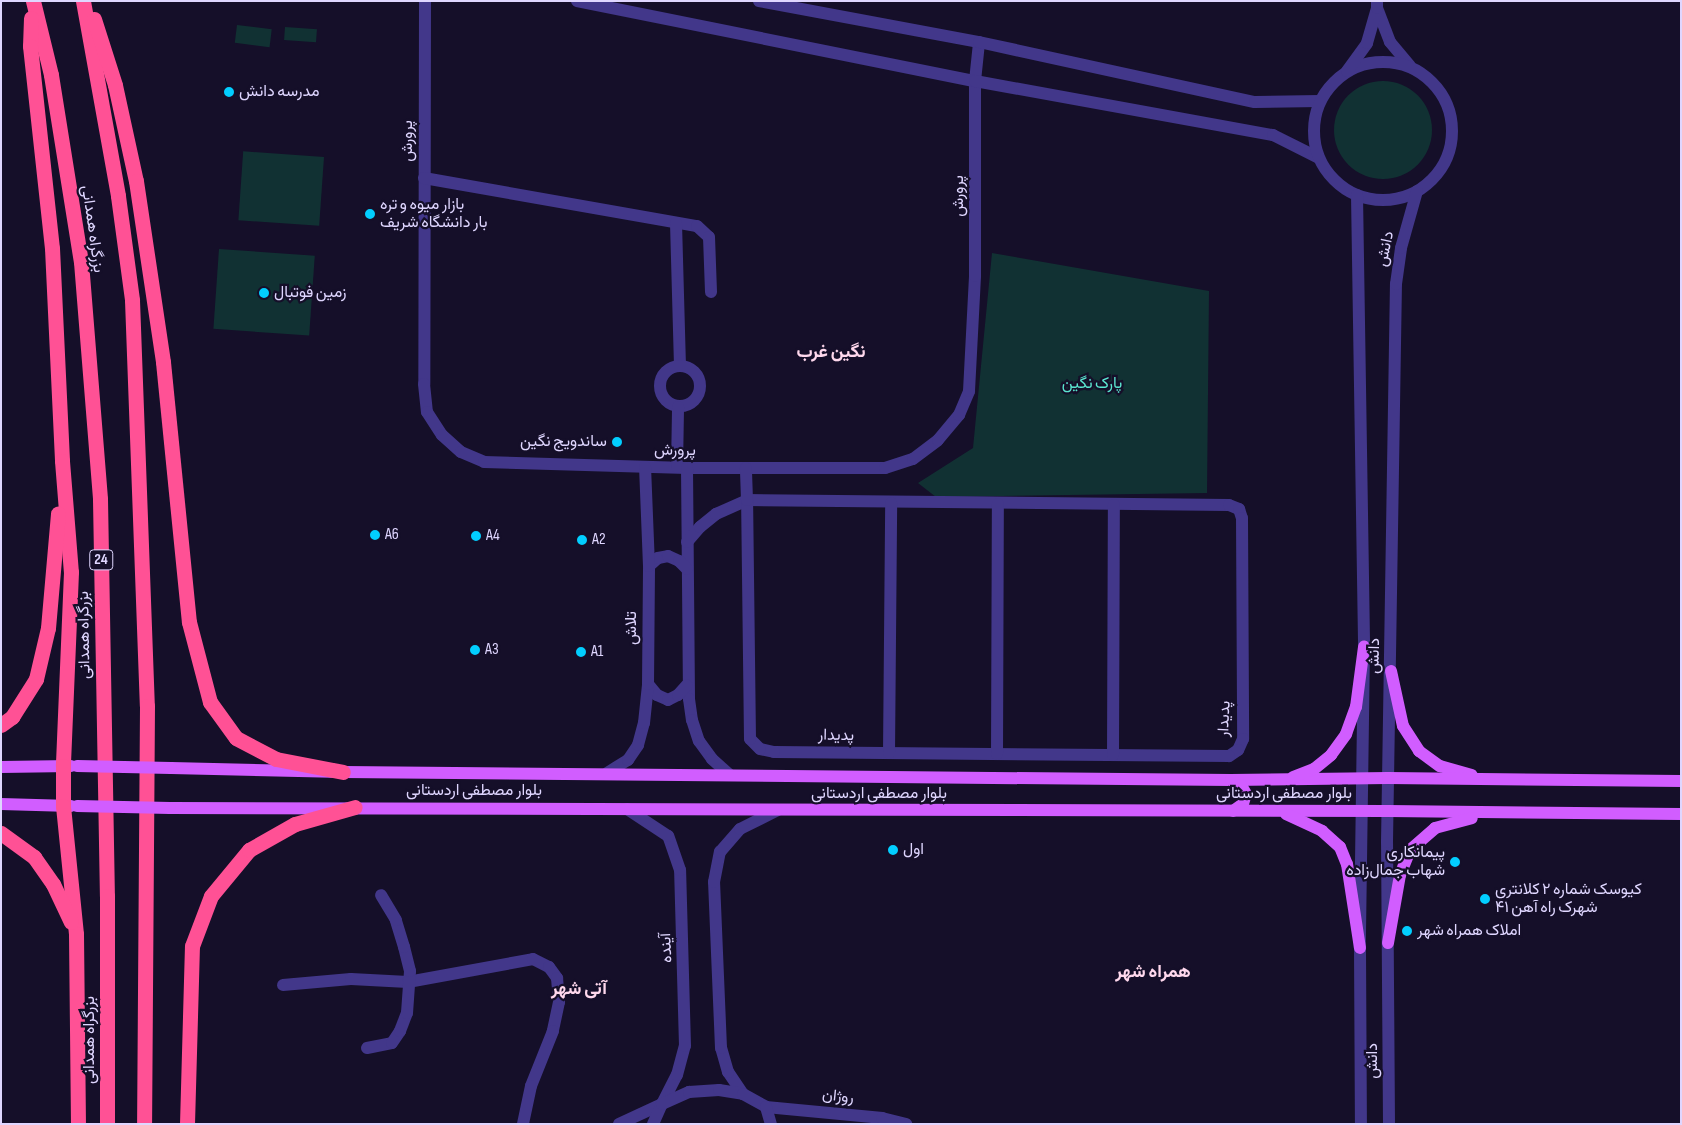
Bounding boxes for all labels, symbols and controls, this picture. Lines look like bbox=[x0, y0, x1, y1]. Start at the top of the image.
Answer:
place label: مدرسه دانش bbox=[239, 82, 319, 102]
marker: مدرسه دانش bbox=[223, 86, 235, 98]
street label: پرورش bbox=[398, 120, 418, 162]
street label: پرورش bbox=[949, 175, 969, 217]
street label: بزرگراه همدانی bbox=[76, 184, 108, 274]
place label: بازار میوه و تره بار دانشگاه شریف bbox=[380, 195, 487, 233]
marker: بازار میوه و تره بار دانشگاه شریف bbox=[364, 208, 376, 220]
street label: دانش bbox=[1373, 230, 1399, 268]
place label: زمین فوتبال bbox=[274, 283, 346, 303]
marker: زمین فوتبال bbox=[258, 287, 270, 299]
district label: نگین غرب bbox=[796, 341, 866, 363]
park label: پارک نگین bbox=[1062, 374, 1122, 394]
place label: ساندویج نگین bbox=[520, 432, 607, 452]
marker: ساندویج نگین bbox=[611, 436, 623, 448]
street label: پرورش bbox=[654, 441, 696, 461]
place label: A6 bbox=[385, 525, 399, 545]
place label: A4 bbox=[486, 526, 500, 546]
marker: A6 bbox=[369, 529, 381, 541]
marker: A4 bbox=[470, 530, 482, 542]
place label: A2 bbox=[592, 530, 606, 550]
marker: A2 bbox=[576, 534, 588, 546]
road number: 24 bbox=[88, 548, 114, 572]
street label: بزرگراه همدانی bbox=[75, 591, 95, 679]
street label: تلاش bbox=[622, 611, 642, 645]
street label: دانش bbox=[1365, 638, 1385, 674]
place label: A3 bbox=[485, 640, 499, 660]
place label: A1 bbox=[591, 642, 603, 662]
marker: A3 bbox=[469, 644, 481, 656]
marker: A1 bbox=[575, 646, 587, 658]
street label: پدیدار bbox=[1214, 700, 1236, 738]
street label: پدیدار bbox=[818, 726, 854, 746]
street label: بلوار مصطفی اردستانی bbox=[406, 781, 542, 801]
street label: بلوار مصطفی اردستانی bbox=[811, 784, 947, 804]
street label: بلوار مصطفی اردستانی bbox=[1216, 784, 1352, 804]
place label: اول bbox=[903, 840, 924, 860]
place label: پیمانکاری شهاب جمال‌زاده bbox=[1346, 843, 1445, 881]
marker: اول bbox=[887, 844, 899, 856]
marker: پیمانکاری شهاب جمال‌زاده bbox=[1449, 856, 1461, 868]
place label: کیوسک شماره ۲ کلانتری ۴۱ شهرک راه آهن bbox=[1495, 880, 1642, 918]
marker: کیوسک شماره ۲ کلانتری ۴۱ شهرک راه آهن bbox=[1479, 893, 1491, 905]
place label: املاک همراه شهر bbox=[1417, 921, 1521, 941]
marker: املاک همراه شهر bbox=[1401, 925, 1413, 937]
street label: آینده bbox=[657, 932, 677, 964]
district label: همراه شهر bbox=[1115, 961, 1191, 983]
district label: آتی شهر bbox=[551, 978, 607, 1000]
street label: بزرگراه همدانی bbox=[80, 996, 100, 1084]
street label: دانش bbox=[1363, 1043, 1383, 1079]
street label: روژان bbox=[821, 1086, 855, 1108]

